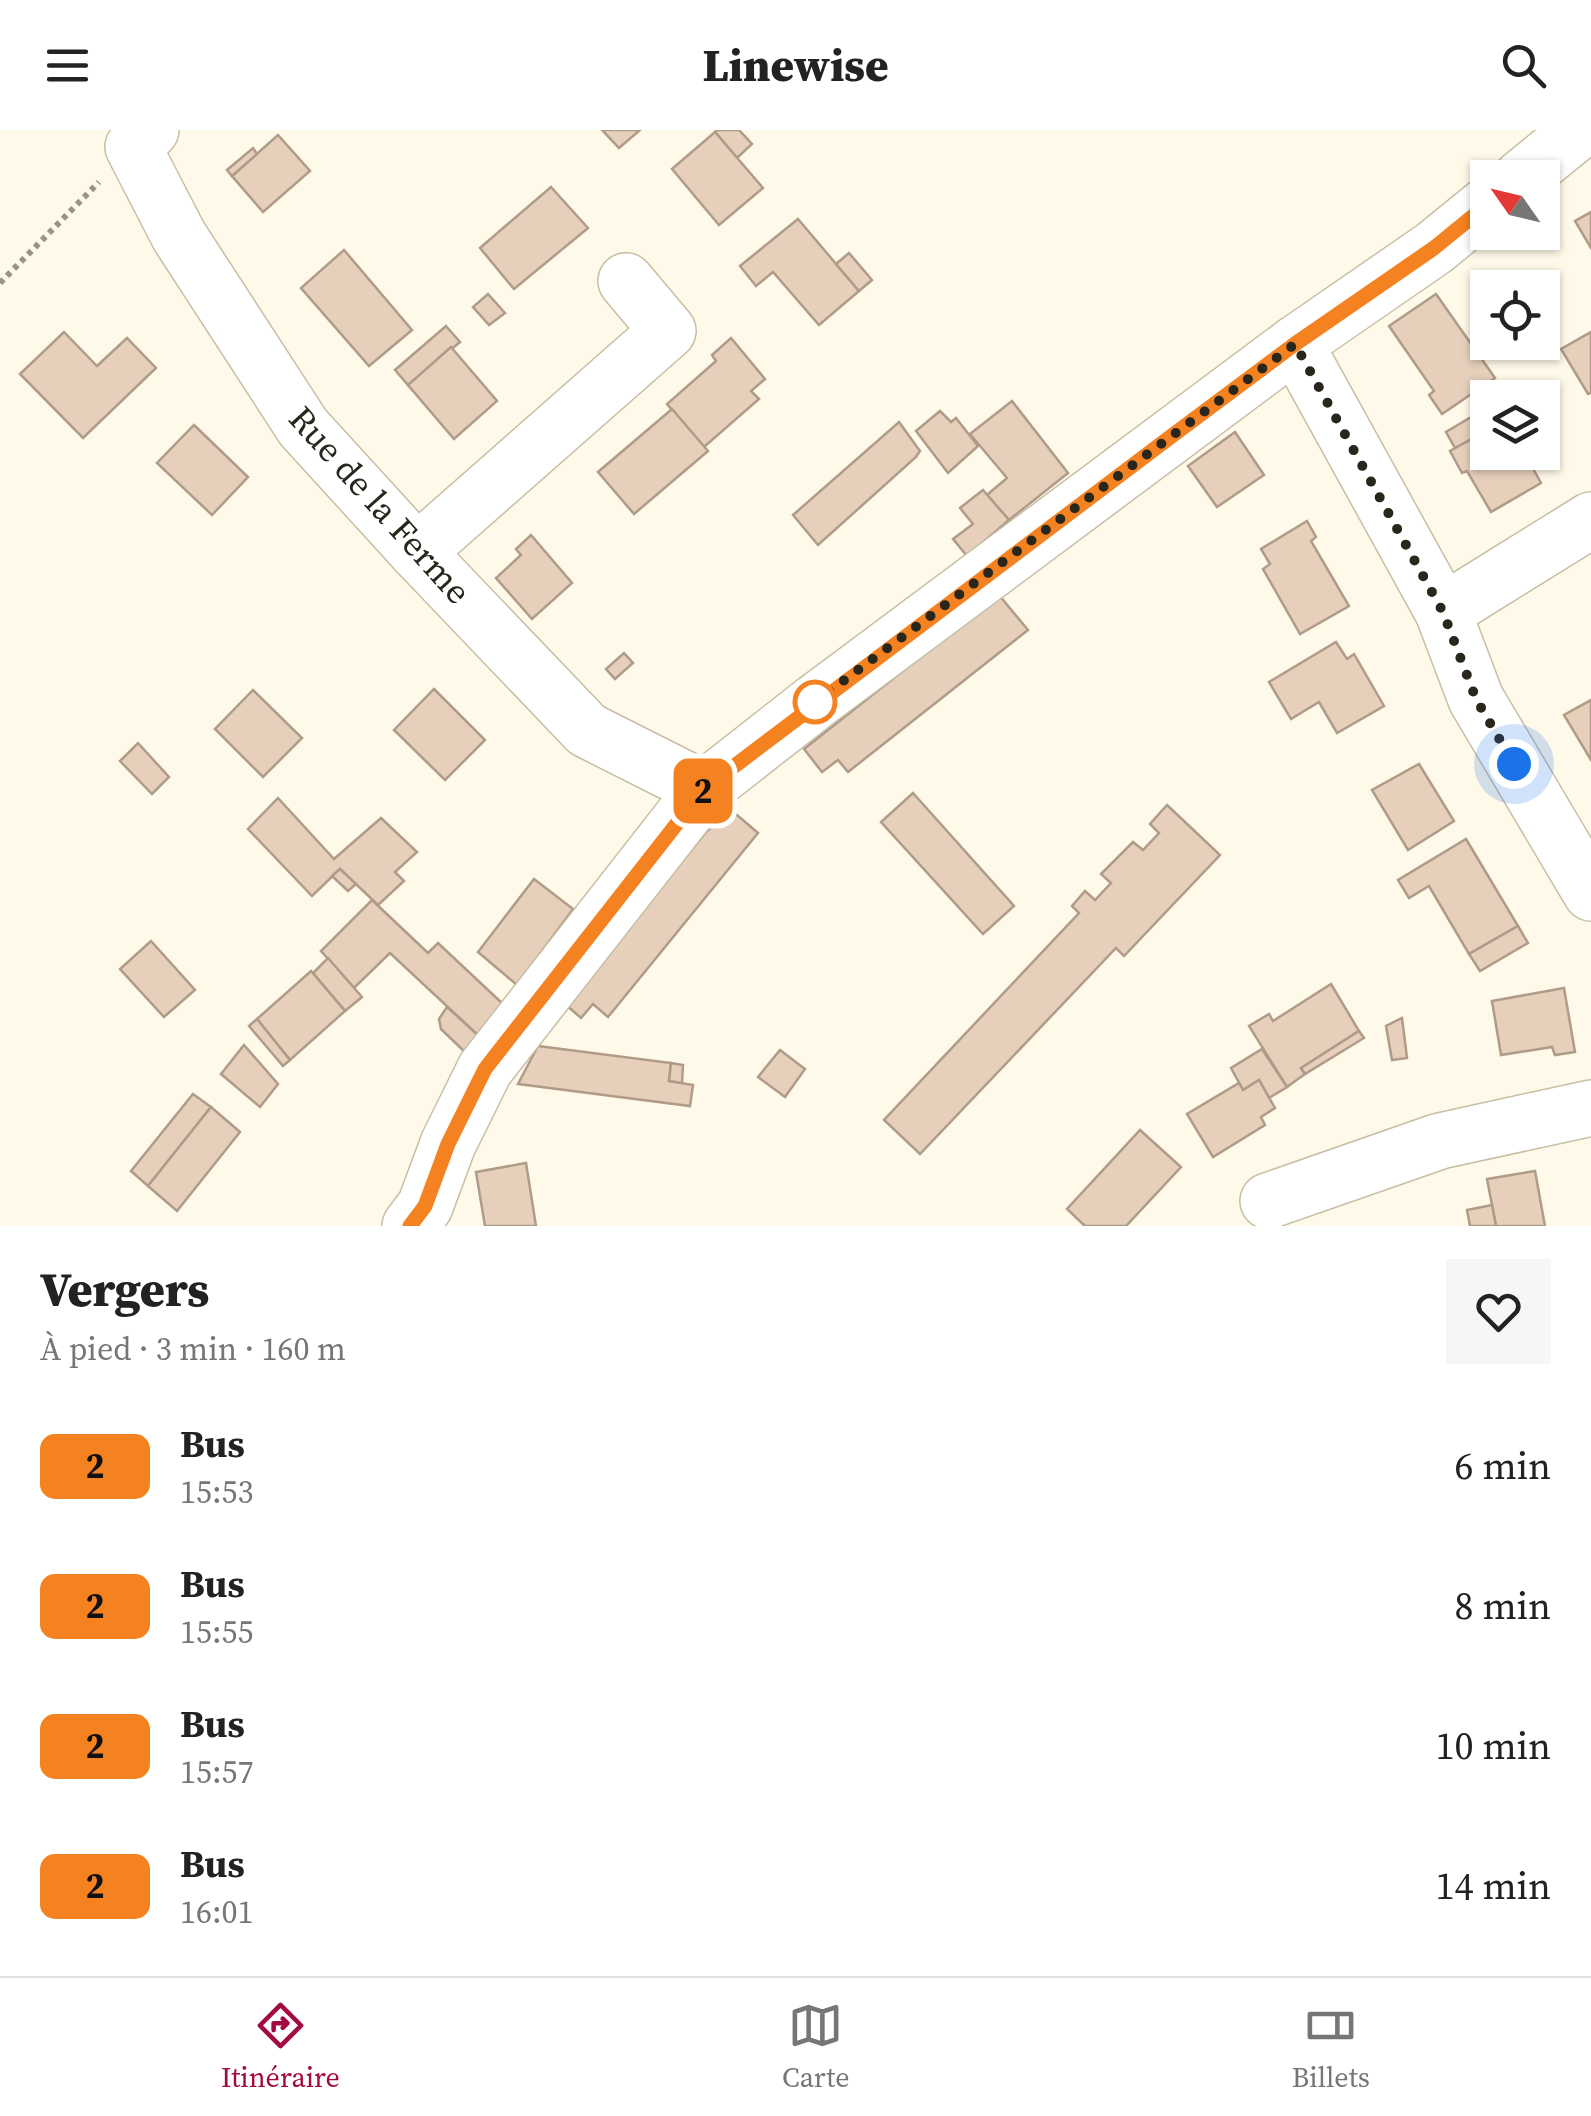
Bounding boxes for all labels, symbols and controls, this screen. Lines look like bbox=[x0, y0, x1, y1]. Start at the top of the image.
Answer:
text: Linewise bbox=[702, 34, 889, 96]
icon: menu bbox=[40, 38, 95, 93]
icon: search bbox=[1496, 38, 1551, 93]
north arrow bbox=[1470, 160, 1560, 250]
map controls bbox=[1470, 160, 1560, 470]
button: locate bbox=[1470, 270, 1560, 360]
button: layers bbox=[1470, 380, 1560, 470]
street label: Rue de la Ferme bbox=[278, 396, 482, 614]
unlabelled marker bbox=[794, 681, 836, 723]
your location bbox=[1489, 739, 1539, 789]
line badge: 2 bbox=[670, 758, 736, 824]
text: 2 bbox=[694, 767, 712, 815]
text: Vergers bbox=[40, 1256, 209, 1322]
button: heart bbox=[1446, 1259, 1551, 1364]
text: À pied · 3 min · 160 m bbox=[40, 1327, 346, 1371]
text: Bus bbox=[180, 1418, 245, 1470]
text: 6 min bbox=[1455, 1440, 1551, 1492]
text: 2 bbox=[86, 1442, 104, 1490]
text: 15:53 bbox=[180, 1470, 254, 1514]
text: Bus bbox=[180, 1558, 245, 1610]
text: 8 min bbox=[1455, 1580, 1551, 1632]
text: 2 bbox=[86, 1582, 104, 1630]
text: 15:55 bbox=[180, 1610, 254, 1654]
text: Bus bbox=[180, 1698, 245, 1750]
text: 10 min bbox=[1436, 1720, 1551, 1772]
text: 2 bbox=[86, 1722, 104, 1770]
text: 15:57 bbox=[180, 1750, 254, 1794]
text: Bus bbox=[180, 1838, 245, 1890]
text: 14 min bbox=[1436, 1860, 1551, 1912]
text: 2 bbox=[86, 1862, 104, 1910]
text: 16:01 bbox=[180, 1890, 254, 1934]
tab: Itinéraire bbox=[221, 1998, 340, 2096]
tab: Carte bbox=[782, 1998, 850, 2096]
tab: Billets bbox=[1292, 1998, 1370, 2096]

